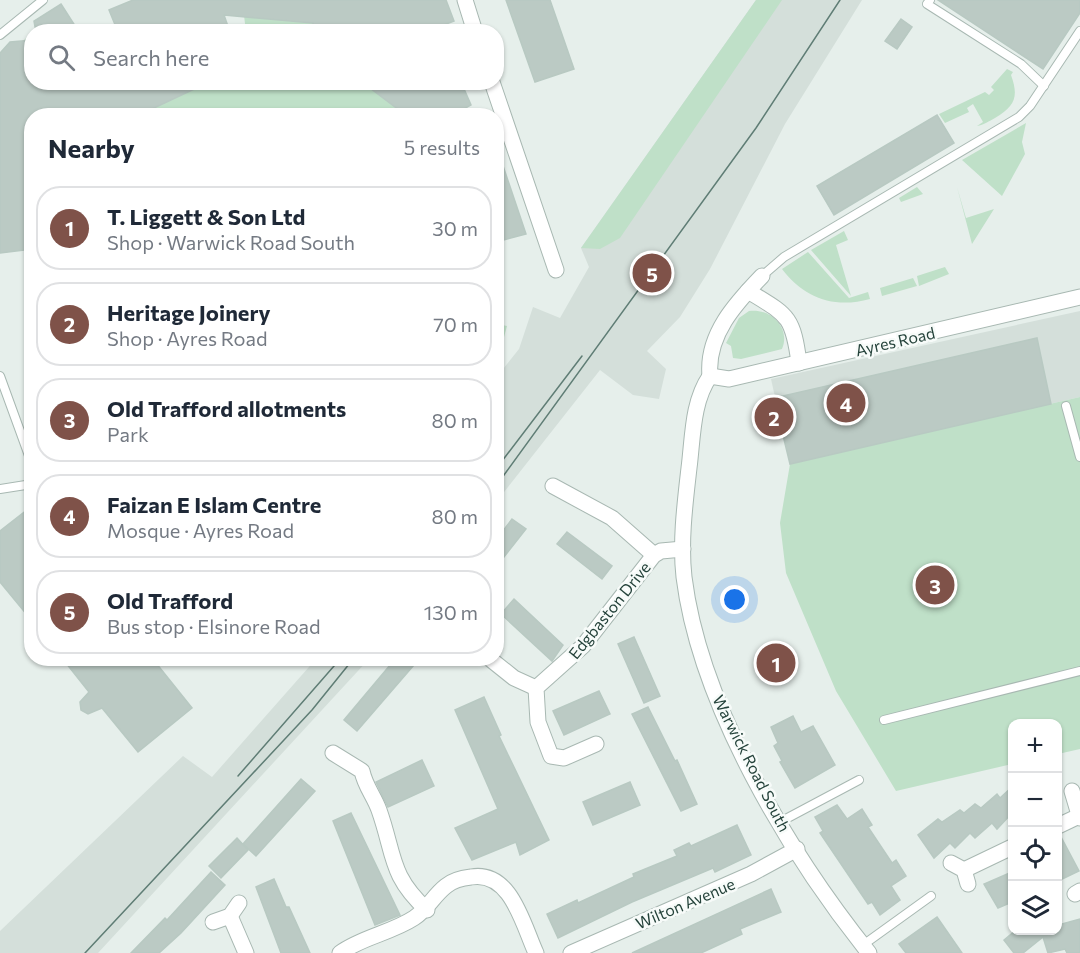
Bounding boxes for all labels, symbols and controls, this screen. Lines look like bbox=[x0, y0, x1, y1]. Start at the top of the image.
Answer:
search box bbox=[24, 24, 504, 90]
icon: search bbox=[45, 41, 78, 74]
text: Search here bbox=[93, 44, 209, 71]
text: Nearby bbox=[48, 132, 135, 163]
text: 5 results bbox=[404, 135, 480, 159]
text: T. Liggett & Son Ltd bbox=[107, 203, 305, 230]
text: 1 bbox=[65, 216, 74, 240]
text: 30 m bbox=[432, 216, 478, 240]
text: Shop · Warwick Road South bbox=[107, 230, 355, 254]
pin: 5 bbox=[632, 250, 672, 296]
text: Heritage Joinery bbox=[107, 299, 271, 326]
text: 2 bbox=[64, 312, 75, 336]
text: 70 m bbox=[433, 312, 478, 336]
street label: Ayres Road bbox=[853, 323, 937, 359]
text: Shop · Ayres Road bbox=[107, 326, 268, 350]
pin: 4 bbox=[826, 380, 866, 426]
pin: 2 bbox=[754, 394, 794, 440]
text: Old Trafford allotments bbox=[107, 395, 346, 422]
text: 3 bbox=[64, 408, 75, 432]
text: 80 m bbox=[432, 408, 478, 432]
text: Park bbox=[107, 422, 149, 446]
text: Faizan E Islam Centre bbox=[107, 491, 321, 518]
text: 4 bbox=[63, 504, 76, 528]
text: 80 m bbox=[432, 504, 478, 528]
text: Mosque · Ayres Road bbox=[107, 518, 294, 542]
street label: Edgbaston Drive bbox=[564, 558, 654, 662]
pin: 3 bbox=[916, 562, 954, 608]
your location bbox=[720, 585, 749, 614]
text: Old Trafford bbox=[107, 587, 233, 614]
text: 5 bbox=[64, 600, 75, 624]
text: 130 m bbox=[424, 600, 478, 624]
text: Bus stop · Elsinore Road bbox=[107, 614, 321, 638]
pin: 1 bbox=[756, 640, 796, 686]
street label: Warwick Road South bbox=[709, 691, 795, 835]
map controls bbox=[1008, 719, 1062, 935]
button: + bbox=[1008, 719, 1062, 773]
button: − bbox=[1008, 773, 1062, 827]
button: locate bbox=[1008, 827, 1062, 881]
street label: Wilton Avenue bbox=[632, 874, 738, 932]
button: layers bbox=[1008, 881, 1062, 935]

